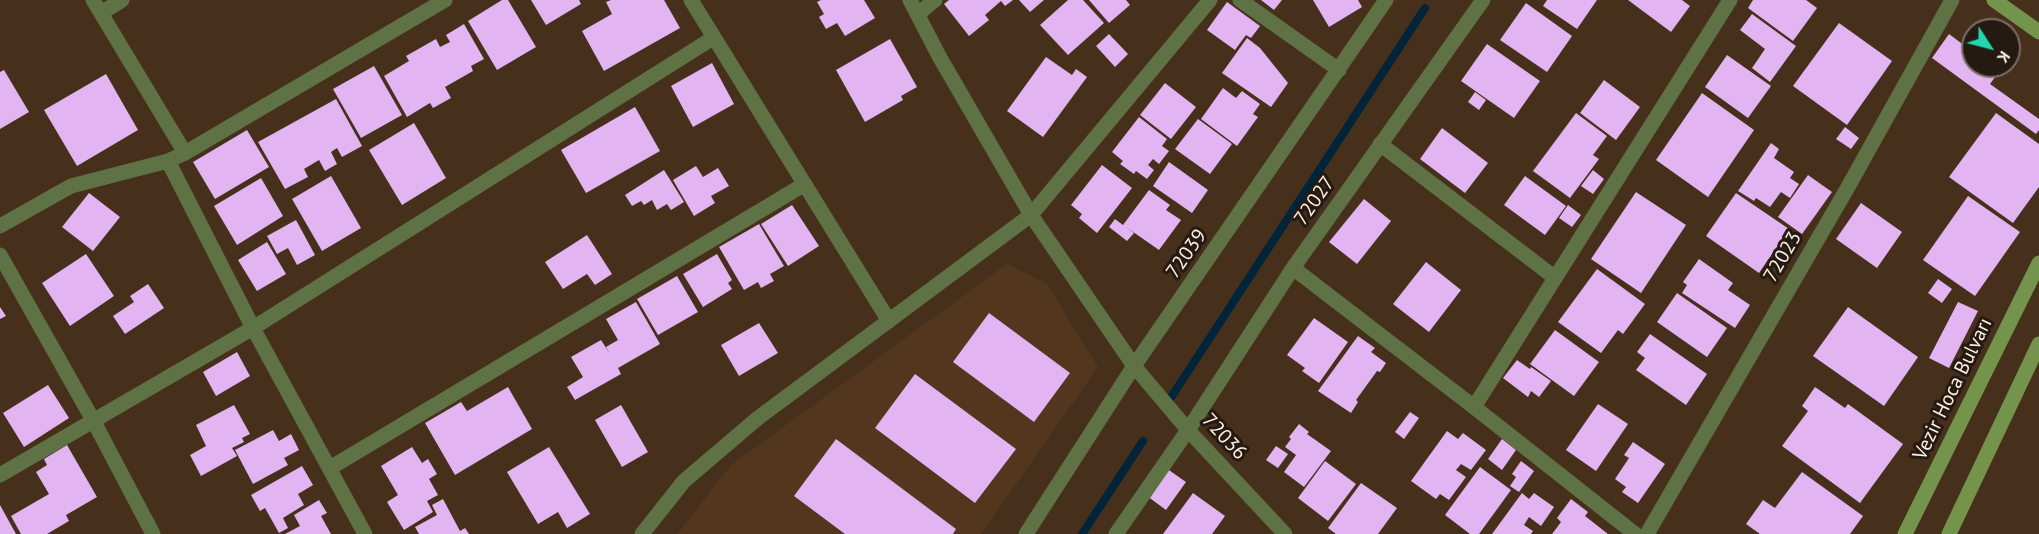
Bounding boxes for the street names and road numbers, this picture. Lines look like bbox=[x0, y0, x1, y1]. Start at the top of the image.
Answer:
street label: 72027 bbox=[1290, 172, 1340, 230]
street label: 72039 bbox=[1162, 225, 1212, 283]
street label: 72023 bbox=[1759, 227, 1807, 287]
street label: Vezir Hoca Bulvarı bbox=[1908, 314, 1998, 464]
street label: 72036 bbox=[1197, 409, 1251, 465]

